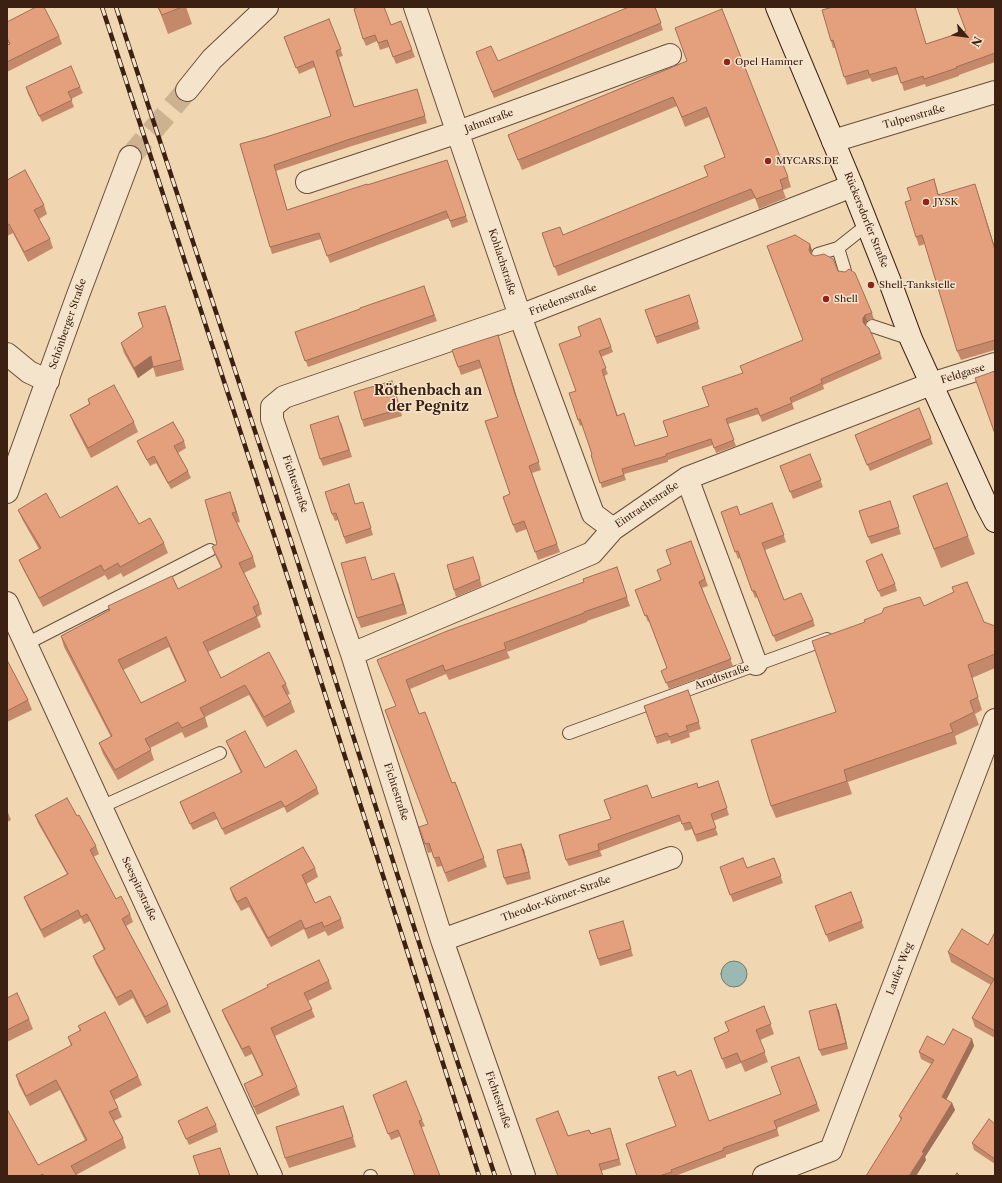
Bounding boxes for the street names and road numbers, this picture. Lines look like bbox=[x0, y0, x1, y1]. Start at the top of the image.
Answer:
street label: Tulpenstraße bbox=[882, 102, 946, 132]
street label: Jahnstraße bbox=[463, 107, 515, 135]
street label: Rückersdorfer Straße bbox=[841, 170, 891, 270]
street label: Kohlachstraße bbox=[486, 227, 518, 297]
street label: Schönberger Straße bbox=[47, 277, 89, 371]
street label: Friedensstraße bbox=[527, 282, 599, 318]
street label: Feldgasse bbox=[939, 362, 987, 386]
street label: Fichtestraße bbox=[280, 454, 310, 514]
street label: Eintrachtstraße bbox=[613, 479, 681, 531]
street label: Arndtstraße bbox=[693, 662, 751, 692]
street label: Fichtestraße bbox=[381, 762, 411, 822]
street label: Seespitzstraße bbox=[119, 855, 159, 923]
street label: Theodor-Körner-Straße bbox=[500, 874, 612, 924]
street label: Laufer Weg bbox=[885, 941, 915, 997]
street label: Fichtestraße bbox=[483, 1070, 513, 1130]

